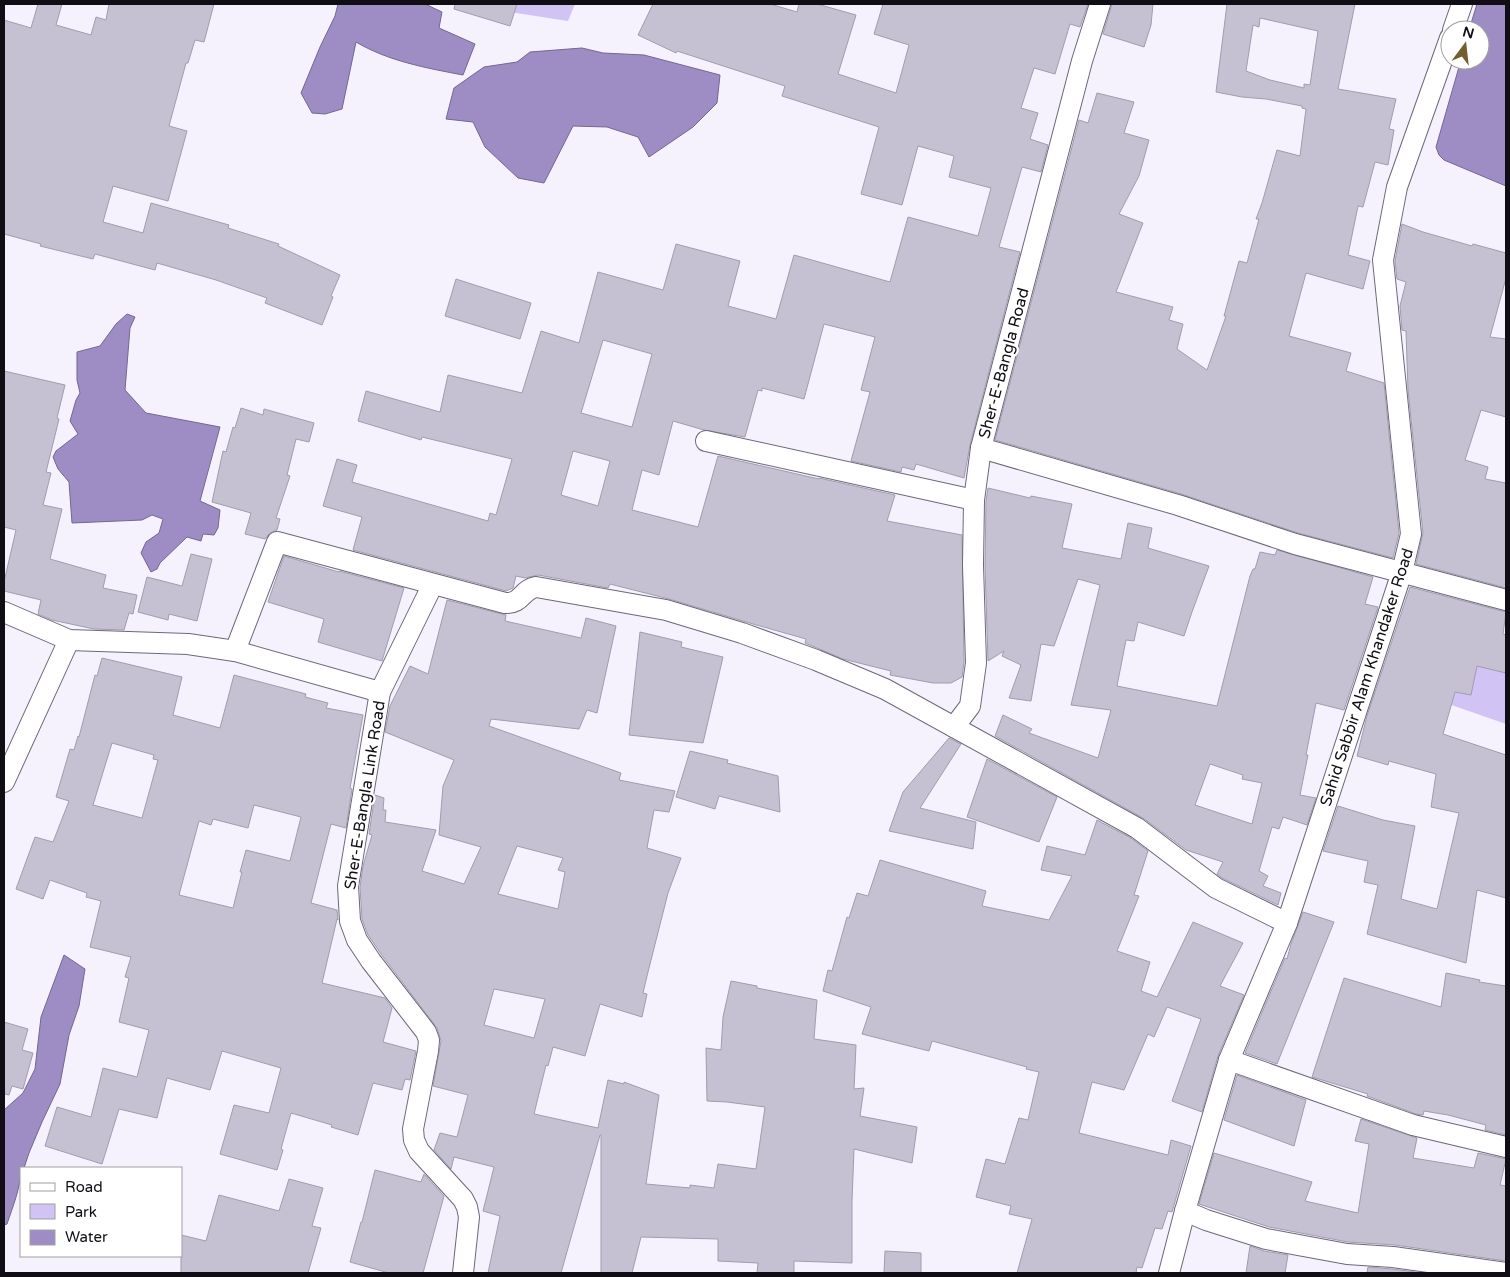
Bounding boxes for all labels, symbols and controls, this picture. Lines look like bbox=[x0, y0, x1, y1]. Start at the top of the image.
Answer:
north arrow bbox=[1440, 20, 1490, 70]
text: N bbox=[1461, 23, 1476, 43]
street label: Sher-E-Bangla Road bbox=[974, 286, 1034, 441]
street label: Sahid Sabbir Alam Khandaker Road bbox=[1316, 546, 1418, 809]
street label: Sher-E-Bangla Link Road bbox=[340, 699, 390, 891]
legend bbox=[20, 1167, 182, 1257]
text: Road bbox=[65, 1178, 103, 1196]
text: Park bbox=[65, 1203, 97, 1221]
text: Water bbox=[65, 1228, 108, 1246]

